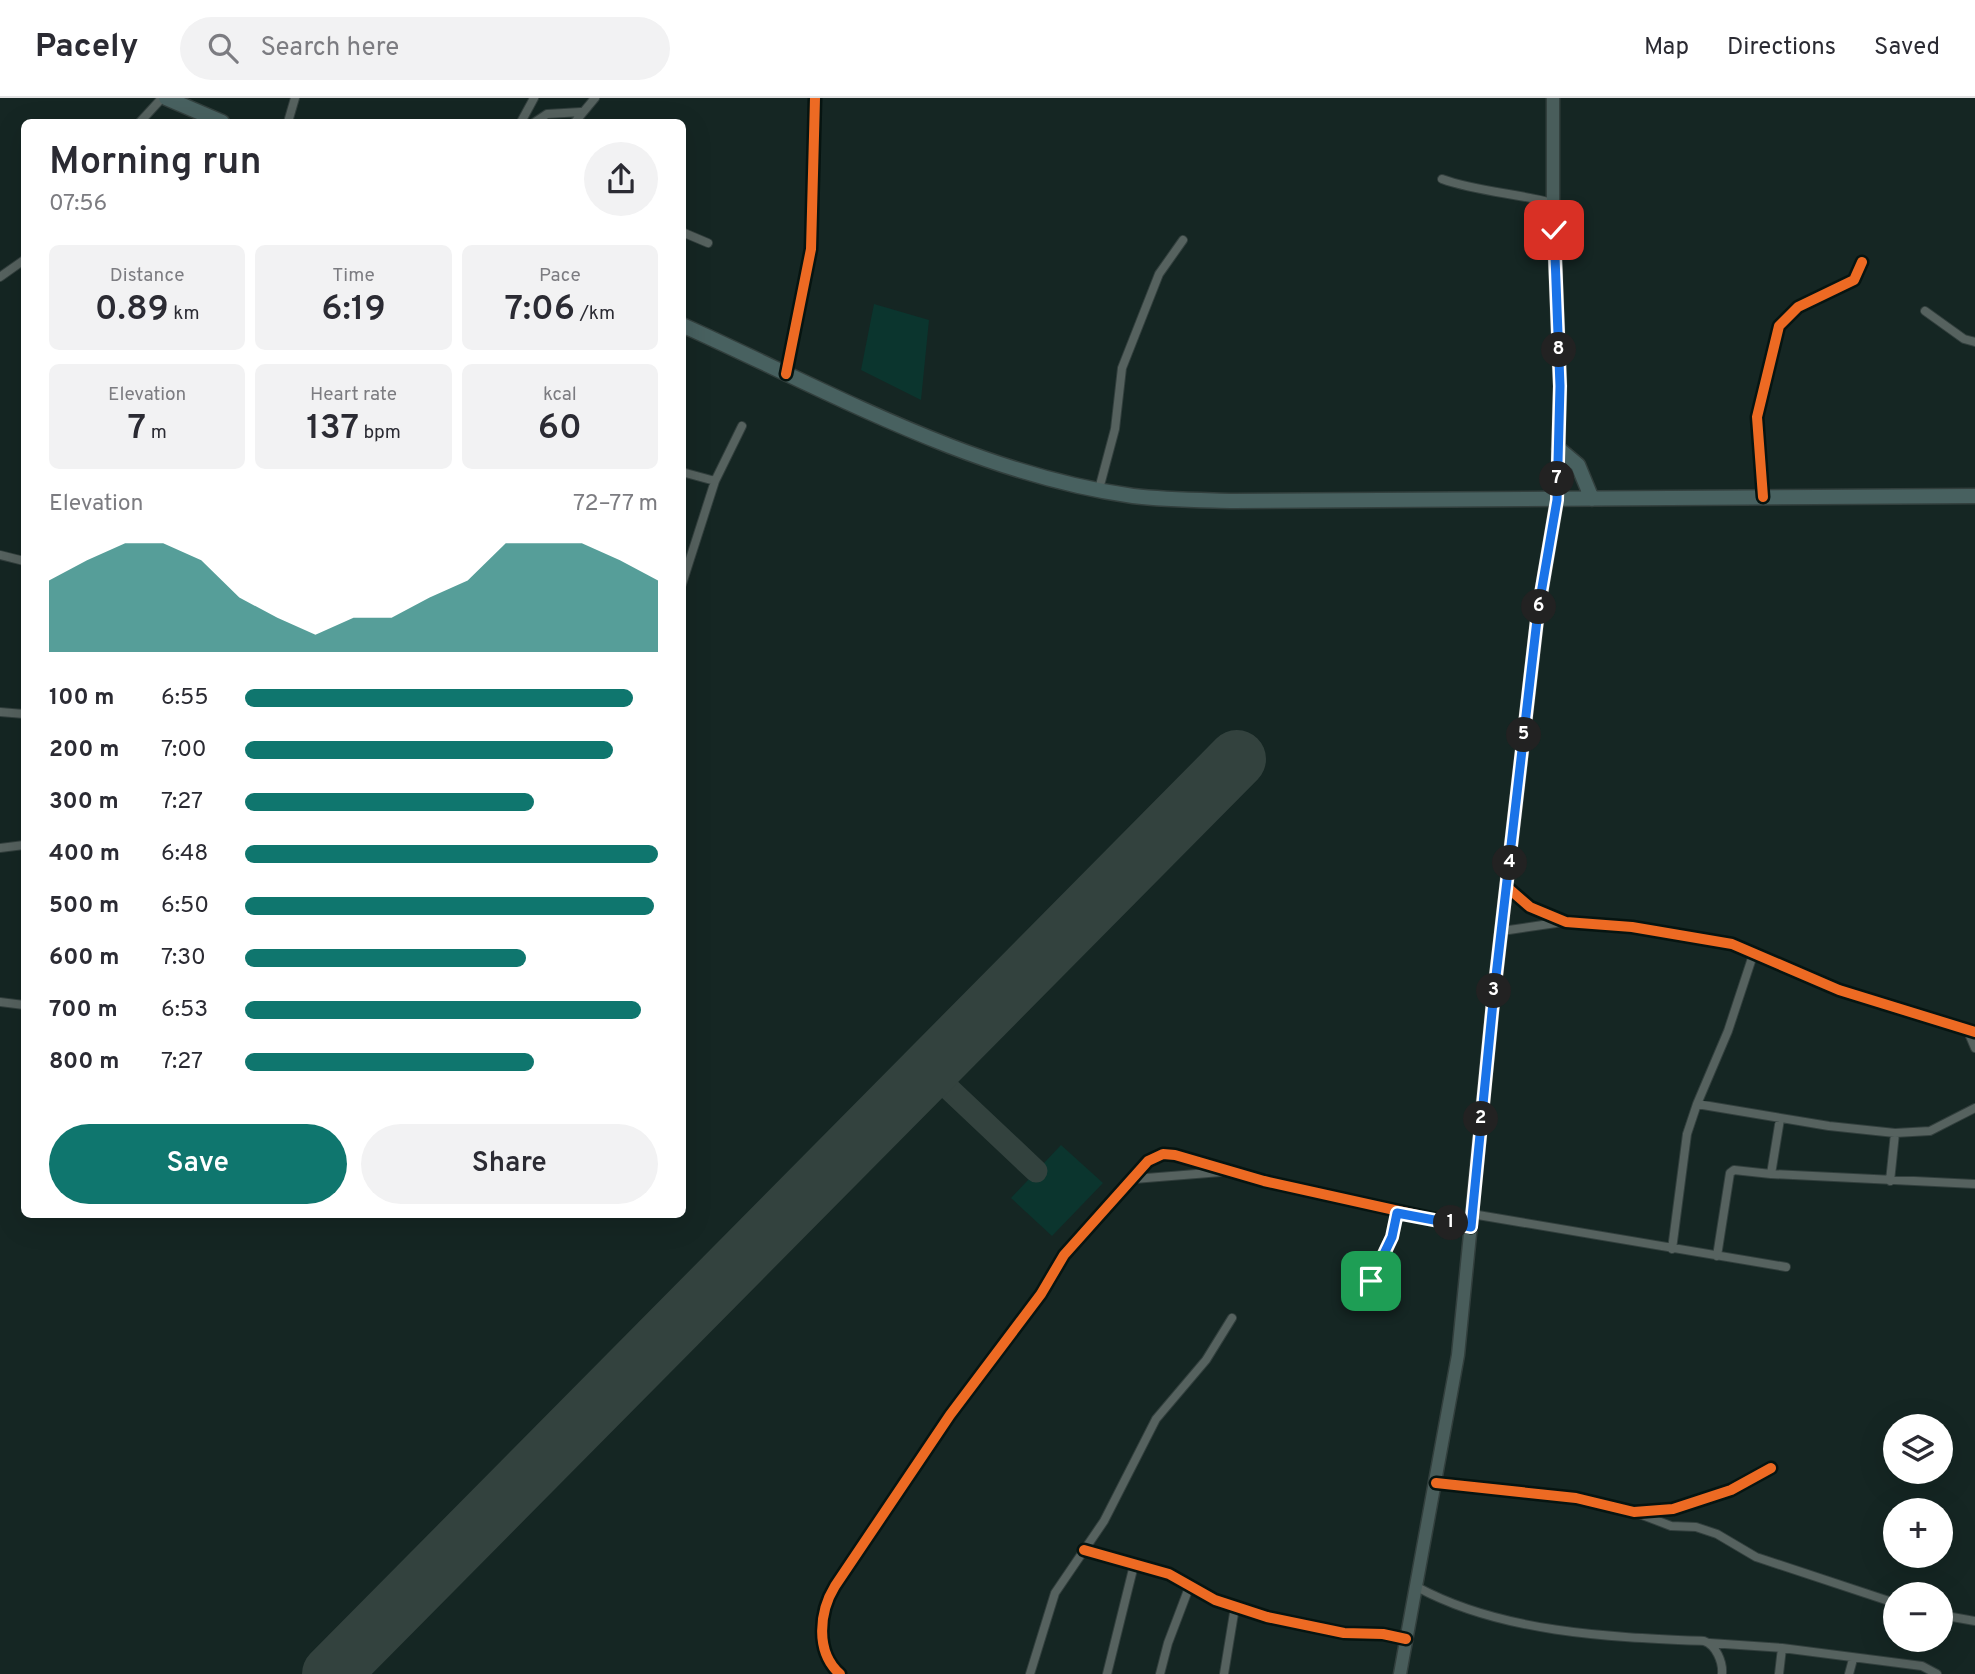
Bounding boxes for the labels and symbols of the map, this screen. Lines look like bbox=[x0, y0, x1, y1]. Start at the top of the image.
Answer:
pin bbox=[1524, 200, 1584, 260]
pin: 8 bbox=[1542, 332, 1576, 368]
pin: 7 bbox=[1540, 462, 1574, 496]
pin: 6 bbox=[1522, 589, 1556, 624]
pin: 5 bbox=[1506, 718, 1542, 752]
pin: 4 bbox=[1492, 846, 1528, 880]
pin: 3 bbox=[1476, 974, 1512, 1008]
pin: 2 bbox=[1464, 1102, 1498, 1136]
pin: 1 bbox=[1434, 1206, 1468, 1240]
pin bbox=[1341, 1251, 1401, 1311]

